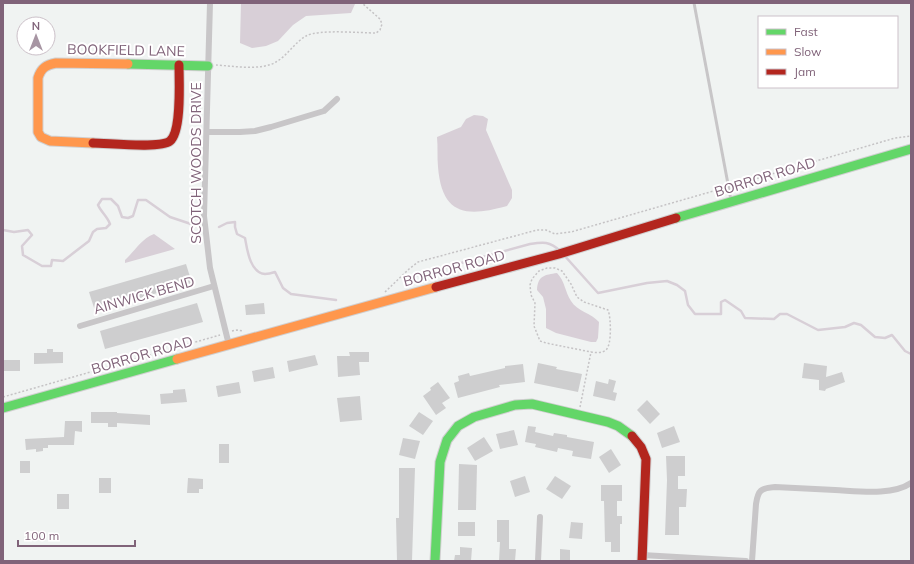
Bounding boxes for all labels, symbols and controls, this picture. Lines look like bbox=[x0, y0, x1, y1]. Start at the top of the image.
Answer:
north arrow bbox=[16, 16, 56, 56]
legend bbox=[758, 16, 898, 88]
text: N bbox=[32, 19, 40, 33]
text: Fast bbox=[794, 24, 818, 39]
street label: BOOKFIELD LANE bbox=[67, 40, 185, 60]
text: Slow bbox=[794, 44, 822, 59]
text: Jam bbox=[794, 64, 816, 79]
street label: SCOTCH WOODS DRIVE bbox=[187, 82, 205, 244]
street label: BORROR ROAD bbox=[712, 153, 818, 201]
street label: BORROR ROAD bbox=[401, 246, 507, 290]
street label: AINWICK BEND bbox=[91, 272, 197, 318]
street label: BORROR ROAD bbox=[89, 332, 195, 378]
scale bar bbox=[18, 522, 135, 548]
text: 100 m bbox=[24, 528, 59, 543]

